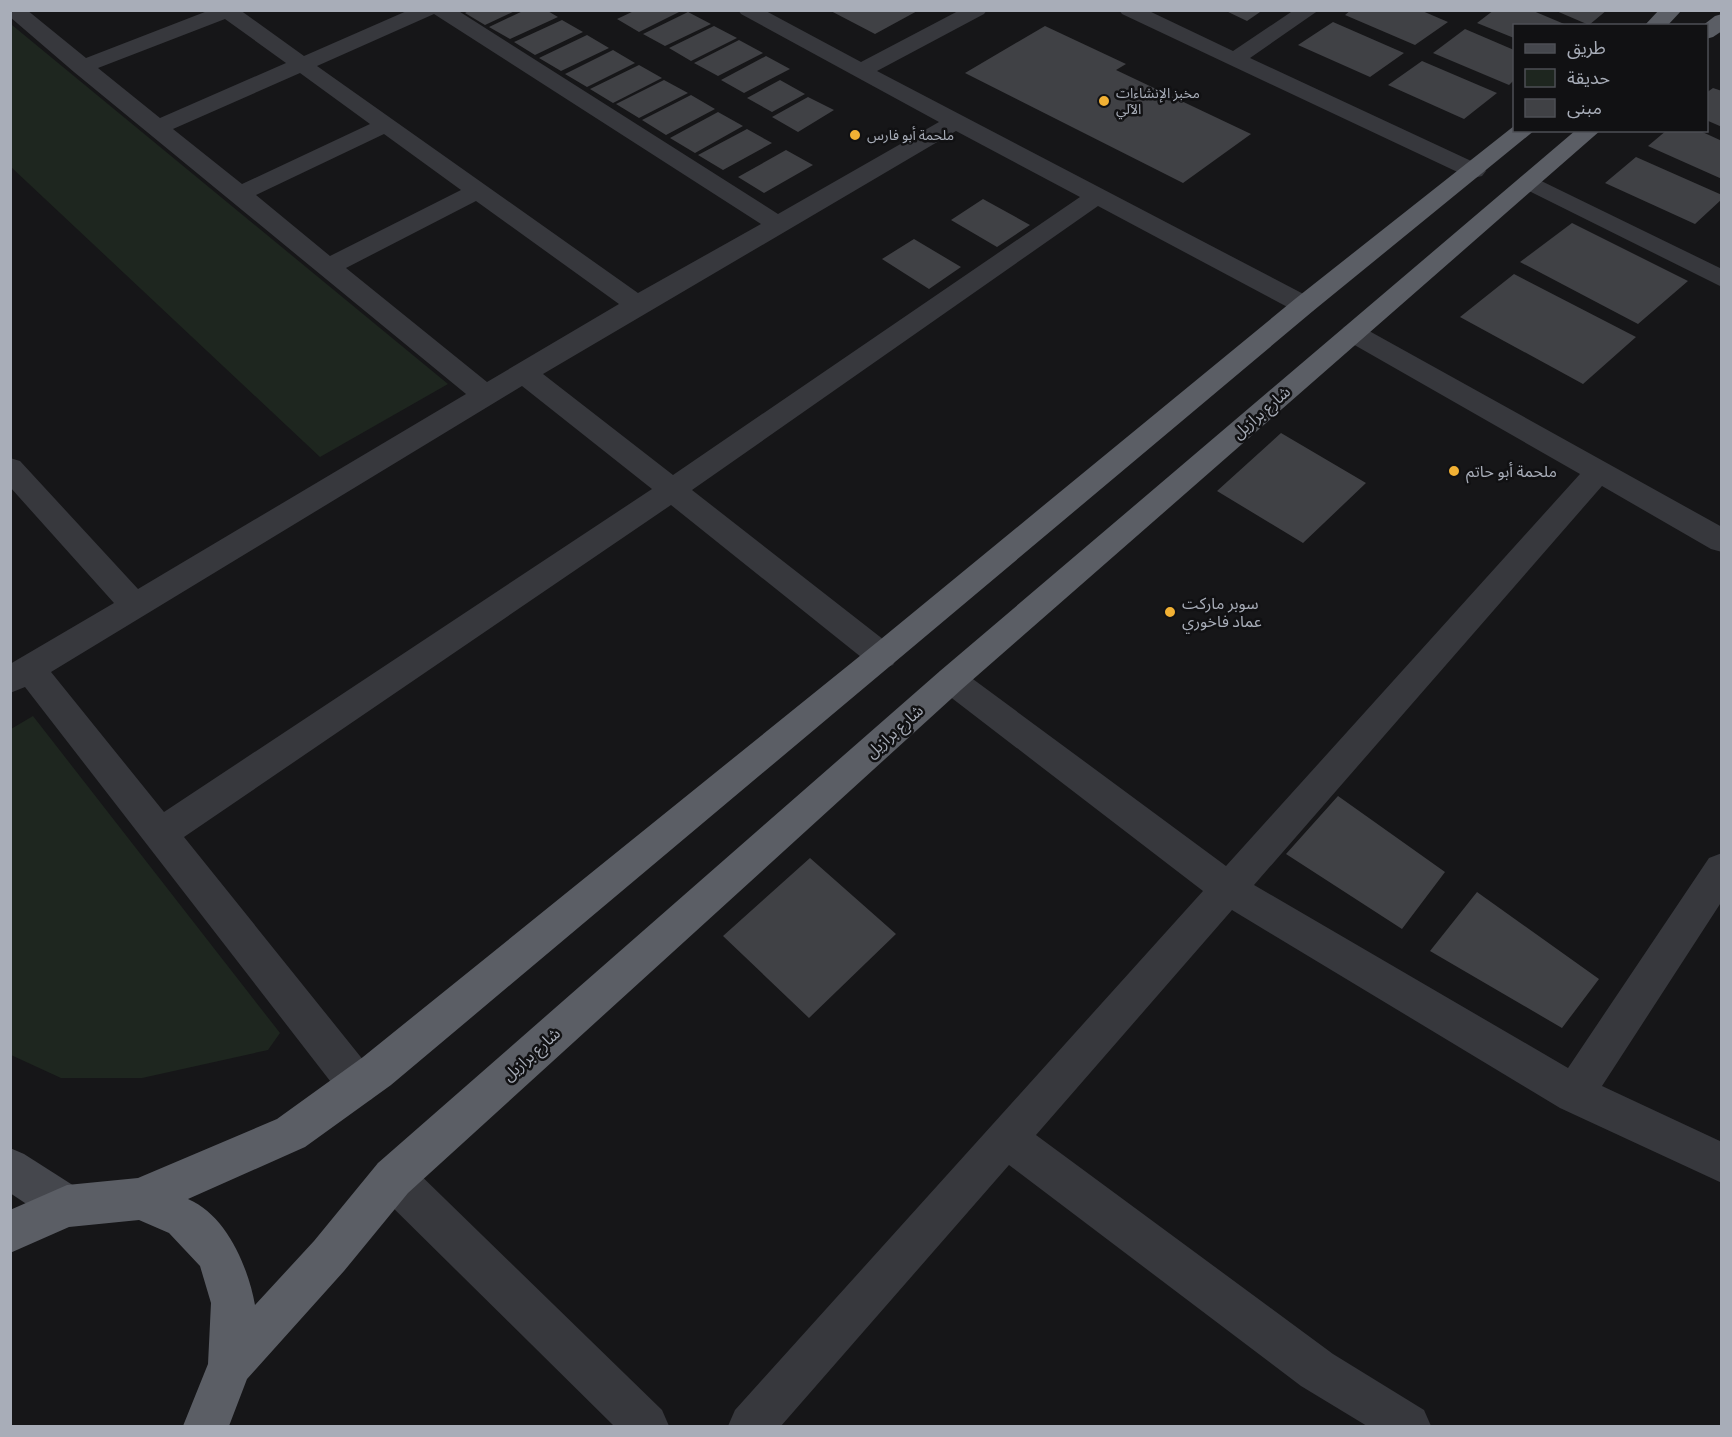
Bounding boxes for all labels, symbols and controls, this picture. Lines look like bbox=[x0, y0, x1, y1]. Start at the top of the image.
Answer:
legend bbox=[1513, 24, 1708, 132]
text: طريق bbox=[1567, 37, 1606, 59]
text: حديقة bbox=[1567, 67, 1610, 89]
place label: مخبز الإنشاءات الآلي bbox=[1116, 85, 1200, 120]
marker: مخبز الإنشاءات الآلي bbox=[1097, 94, 1111, 108]
text: مبنى bbox=[1567, 97, 1602, 119]
place label: ملحمة أبو فارس bbox=[867, 126, 954, 144]
marker: ملحمة أبو فارس bbox=[848, 128, 862, 142]
street label: شارع برازيل bbox=[1228, 382, 1296, 445]
place label: ملحمة أبو حاتم bbox=[1466, 462, 1557, 484]
marker: ملحمة أبو حاتم bbox=[1447, 464, 1461, 478]
place label: سوبر ماركت عماد فاخوري bbox=[1182, 594, 1262, 634]
marker: سوبر ماركت عماد فاخوري bbox=[1163, 605, 1177, 619]
street label: شارع برازيل bbox=[862, 701, 929, 764]
street label: شارع برازيل bbox=[499, 1024, 566, 1087]

